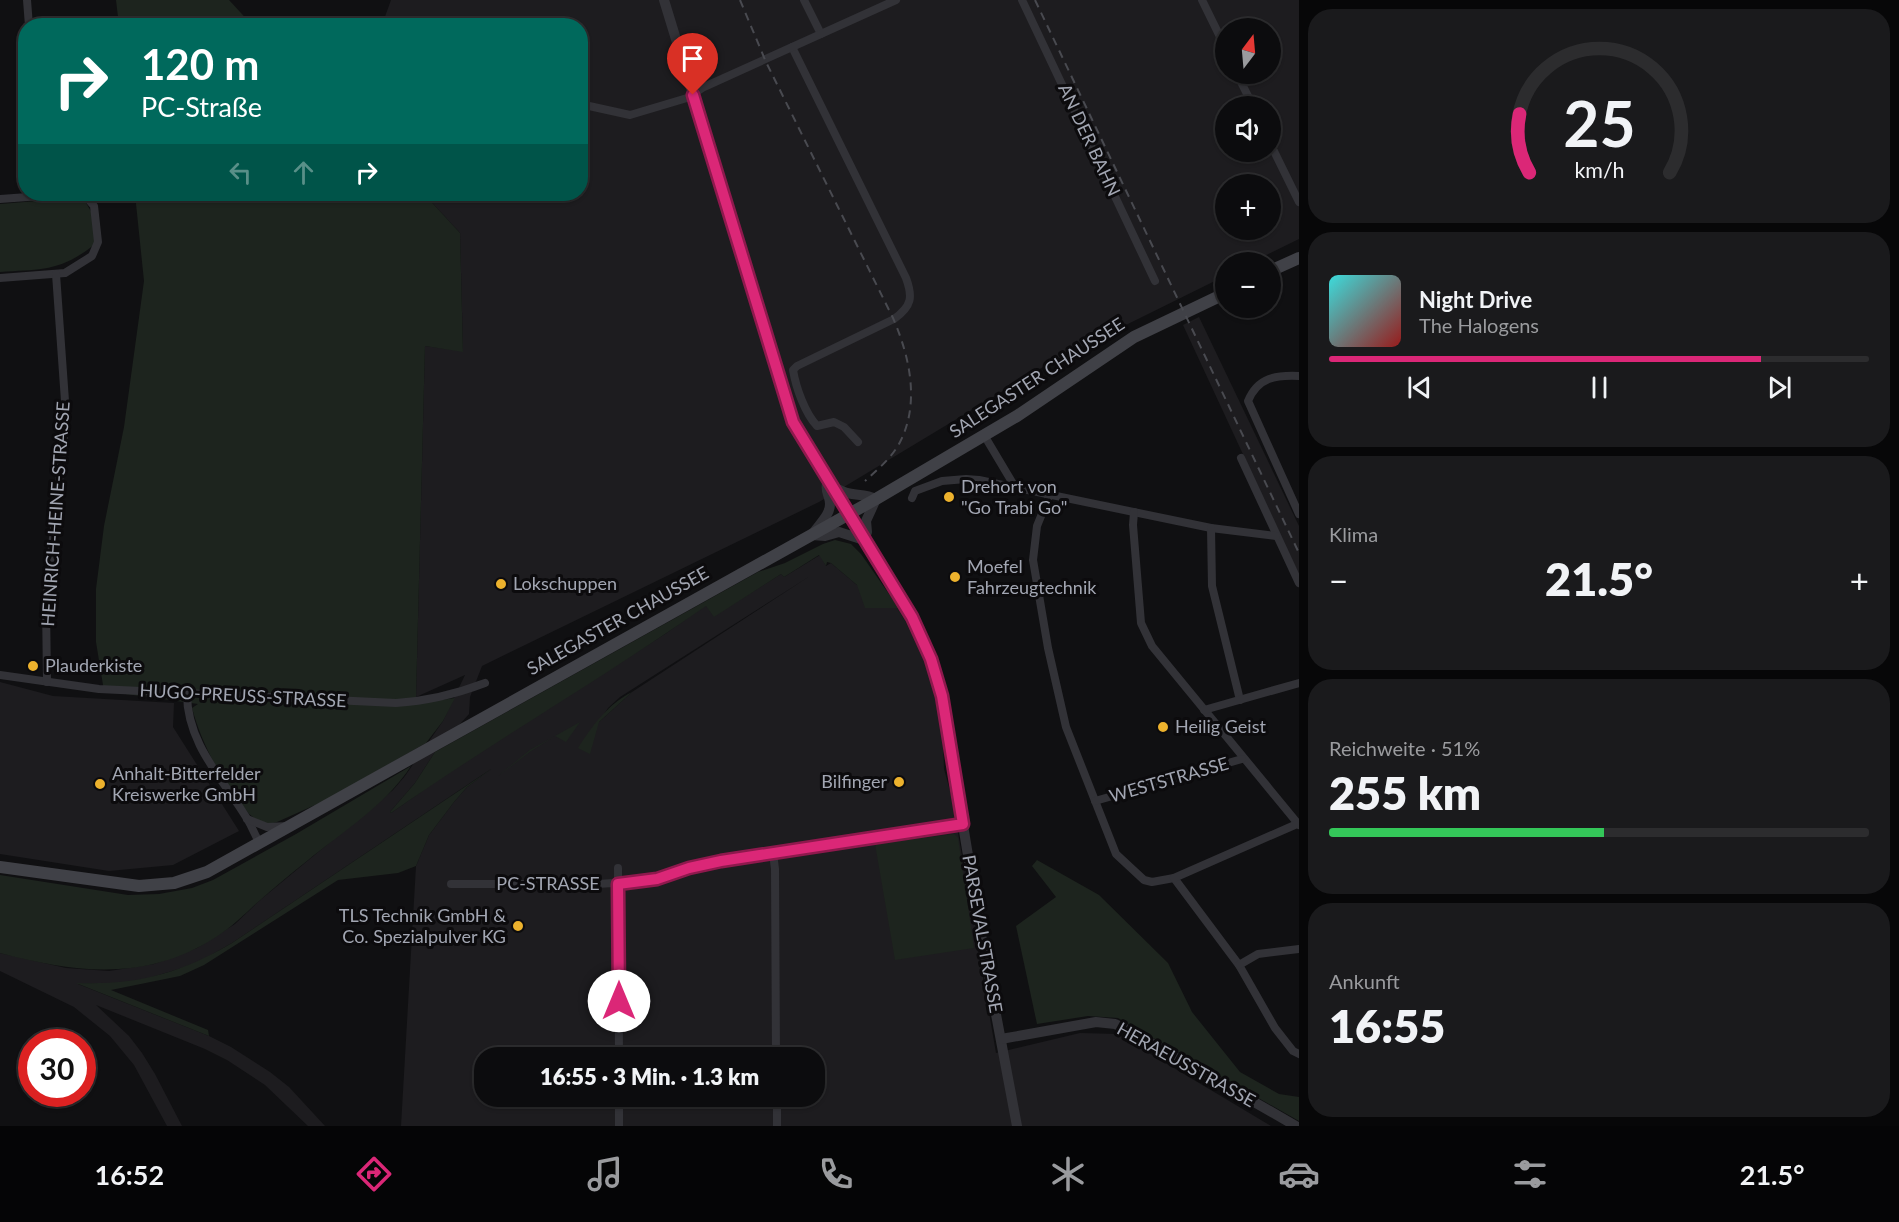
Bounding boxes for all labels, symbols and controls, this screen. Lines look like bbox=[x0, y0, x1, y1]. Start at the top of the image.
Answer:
north arrow bbox=[1215, 18, 1281, 84]
map controls bbox=[1215, 18, 1281, 318]
pin bbox=[667, 33, 718, 95]
text: 120 m bbox=[141, 39, 259, 89]
icon: right bbox=[42, 42, 120, 120]
icon: arrive bbox=[676, 42, 709, 75]
street label: AN DER BAHN bbox=[1054, 80, 1126, 199]
text: 25 bbox=[1563, 85, 1635, 160]
text: PC-Straße bbox=[141, 90, 262, 123]
button: sound bbox=[1215, 96, 1281, 162]
icon: left bbox=[224, 156, 257, 189]
icon: ahead bbox=[287, 156, 320, 189]
icon: right bbox=[350, 156, 383, 189]
text: km/h bbox=[1574, 158, 1624, 184]
button: + bbox=[1215, 174, 1281, 240]
button: − bbox=[1215, 252, 1281, 318]
text: Night Drive bbox=[1419, 286, 1532, 313]
street label: SALEGASTER CHAUSSEE bbox=[945, 312, 1128, 442]
text: The Halogens bbox=[1419, 313, 1539, 337]
icon: previous bbox=[1403, 371, 1436, 404]
icon: pause bbox=[1583, 371, 1616, 404]
icon: next bbox=[1763, 371, 1796, 404]
street label: HEINRICH-HEINE-STRASSE bbox=[36, 401, 74, 627]
place label: Drehort von "Go Trabi Go" bbox=[961, 475, 1068, 518]
marker: Drehort von "Go Trabi Go" bbox=[942, 490, 956, 504]
text: Klima bbox=[1329, 522, 1378, 546]
text: 21.5° bbox=[1545, 552, 1653, 606]
place label: Moefel Fahrzeugtechnik bbox=[967, 555, 1097, 598]
text: − bbox=[1329, 560, 1348, 600]
text: + bbox=[1850, 560, 1869, 600]
street label: SALEGASTER CHAUSSEE bbox=[523, 561, 712, 679]
marker: Moefel Fahrzeugtechnik bbox=[948, 570, 962, 584]
place label: Lokschuppen bbox=[513, 572, 617, 594]
marker: Lokschuppen bbox=[494, 577, 508, 591]
place label: Plauderkiste bbox=[45, 654, 142, 676]
marker: Plauderkiste bbox=[26, 659, 40, 673]
street label: HUGO-PREUSS-STRASSE bbox=[139, 679, 347, 711]
place label: Heilig Geist bbox=[1175, 715, 1266, 737]
marker: Heilig Geist bbox=[1156, 720, 1170, 734]
text: Reichweite · 51% bbox=[1329, 736, 1480, 760]
street label: WESTSTRASSE bbox=[1106, 751, 1231, 807]
place label: Anhalt-Bitterfelder Kreiswerke GmbH bbox=[112, 762, 261, 805]
text: 255 km bbox=[1329, 766, 1481, 820]
place label: Bilfinger bbox=[821, 770, 887, 792]
marker: Bilfinger bbox=[892, 775, 906, 789]
marker: Anhalt-Bitterfelder Kreiswerke GmbH bbox=[93, 777, 107, 791]
street label: PARSEVALSTRASSE bbox=[958, 853, 1008, 1015]
street label: PC-STRASSE bbox=[496, 872, 600, 894]
place label: TLS Technik GmbH & Co. Spezialpulver KG bbox=[339, 904, 506, 947]
marker: TLS Technik GmbH & Co. Spezialpulver KG bbox=[511, 919, 525, 933]
position arrow bbox=[587, 969, 651, 1033]
text: Ankunft bbox=[1329, 969, 1400, 993]
text: 16:55 bbox=[1329, 999, 1445, 1053]
street label: HERAEUSSTRASSE bbox=[1113, 1017, 1260, 1111]
speed limit sign: 30 bbox=[18, 1029, 96, 1107]
text: 16:55 · 3 Min. · 1.3 km bbox=[540, 1063, 759, 1090]
icon: directions bbox=[353, 1153, 395, 1195]
icon: music bbox=[584, 1153, 626, 1195]
icon: phone bbox=[815, 1153, 857, 1195]
icon: climate bbox=[1047, 1153, 1089, 1195]
icon: car bbox=[1278, 1153, 1320, 1195]
icon: filters bbox=[1509, 1153, 1551, 1195]
text: 16:52 bbox=[95, 1158, 164, 1191]
text: 21.5° bbox=[1740, 1158, 1804, 1191]

